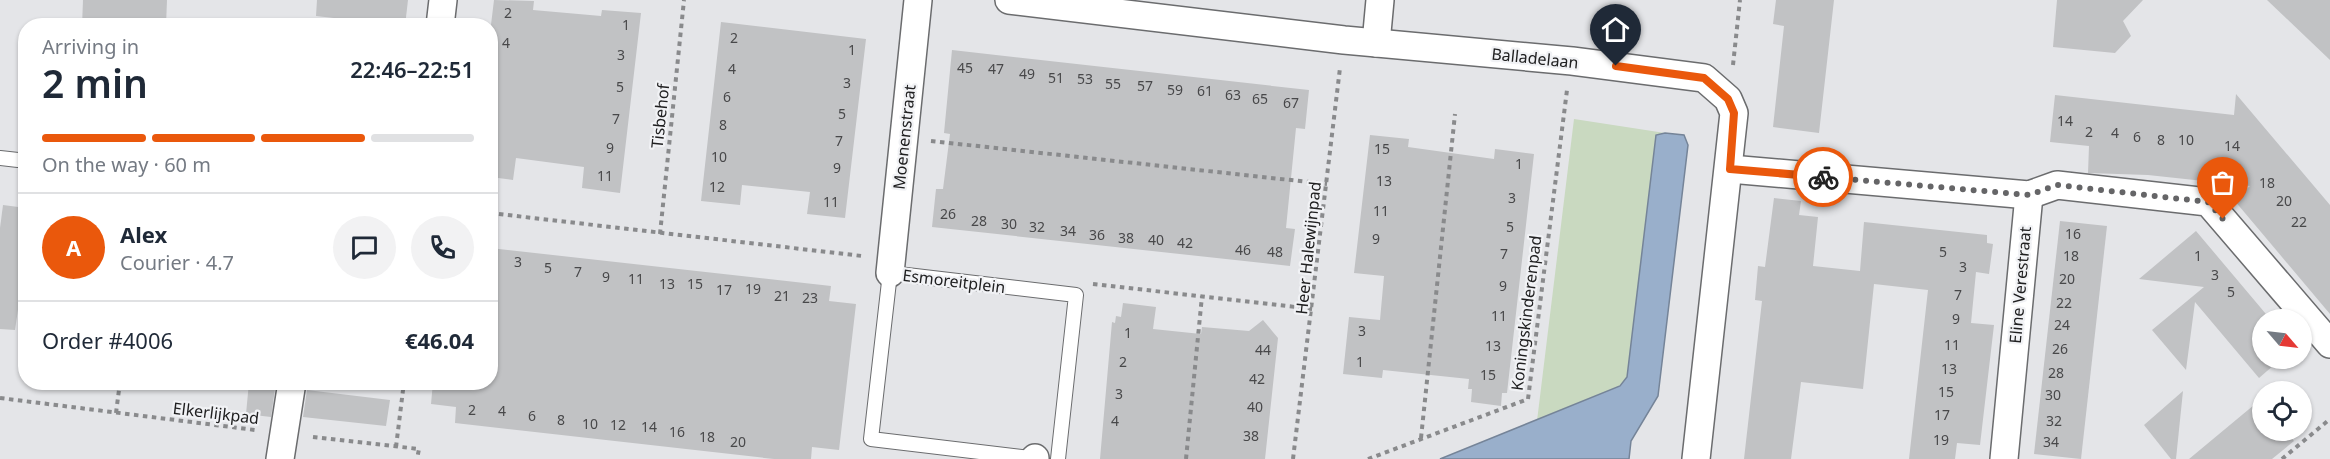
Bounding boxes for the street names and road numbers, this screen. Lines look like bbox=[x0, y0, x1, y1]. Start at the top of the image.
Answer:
street label: Balladelaan bbox=[1490, 42, 1580, 74]
street label: Tisbehof bbox=[646, 81, 674, 149]
street label: Moenenstraat bbox=[888, 83, 920, 191]
street label: Heer Halewijnpad bbox=[1290, 180, 1326, 316]
street label: Eline Verestraat bbox=[2004, 225, 2036, 344]
street label: Koningskinderenpad bbox=[1506, 234, 1546, 392]
street label: Esmoreitplein bbox=[901, 264, 1007, 298]
street label: Elkerlijkpad bbox=[172, 397, 260, 429]

